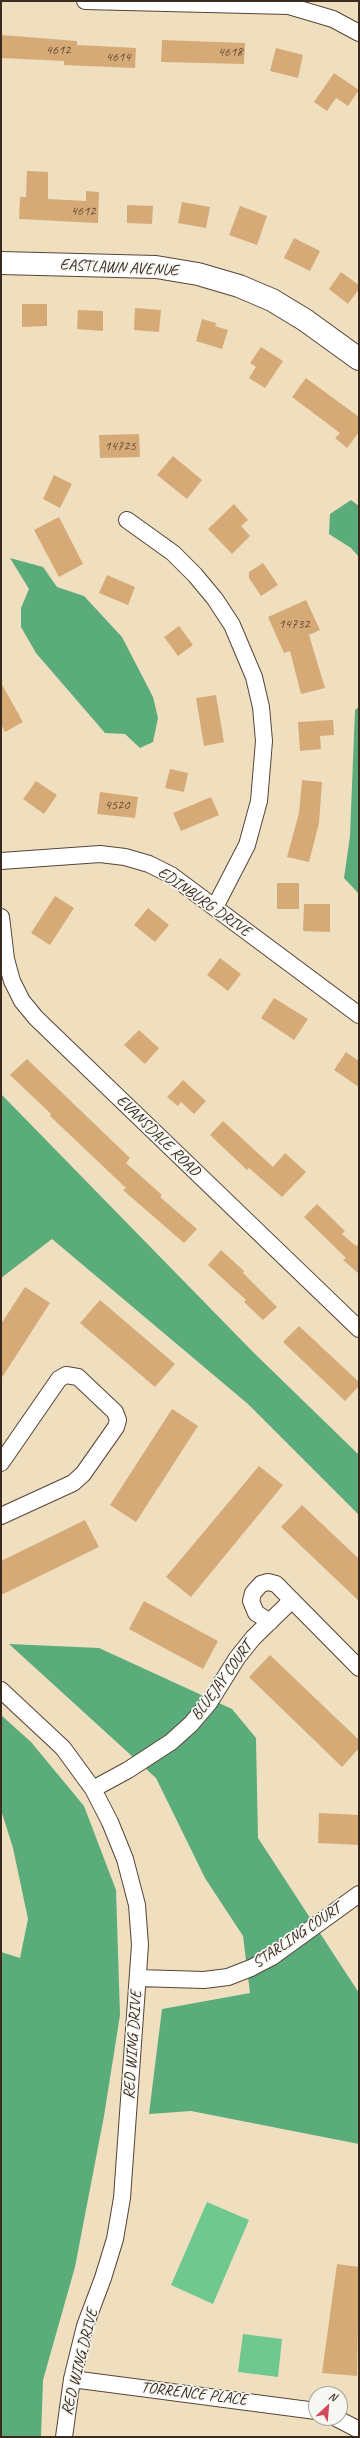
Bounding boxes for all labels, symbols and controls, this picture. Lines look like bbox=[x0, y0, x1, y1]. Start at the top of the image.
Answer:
house number: 4612 bbox=[45, 42, 71, 58]
house number: 4618 bbox=[217, 44, 243, 60]
house number: 4614 bbox=[105, 49, 131, 65]
house number: 4612 bbox=[70, 203, 96, 219]
street label: EASTLAWN AVENUE bbox=[59, 255, 179, 281]
house number: 14725 bbox=[104, 438, 136, 454]
house number: 14732 bbox=[278, 616, 310, 632]
house number: 4520 bbox=[104, 797, 130, 813]
street label: EDINBURG DRIVE bbox=[154, 863, 254, 941]
street label: EVANSDALE ROAD bbox=[112, 1091, 204, 1181]
street label: BLUEJAY COURT bbox=[187, 1638, 257, 1724]
street label: STARLING COURT bbox=[249, 1899, 345, 1973]
street label: RED WING DRIVE bbox=[120, 1990, 146, 2100]
street label: RED WING DRIVE bbox=[58, 2307, 102, 2417]
street label: TORRENCE PLACE bbox=[140, 2378, 248, 2410]
north arrow bbox=[308, 2386, 348, 2426]
text: N bbox=[327, 2388, 339, 2404]

